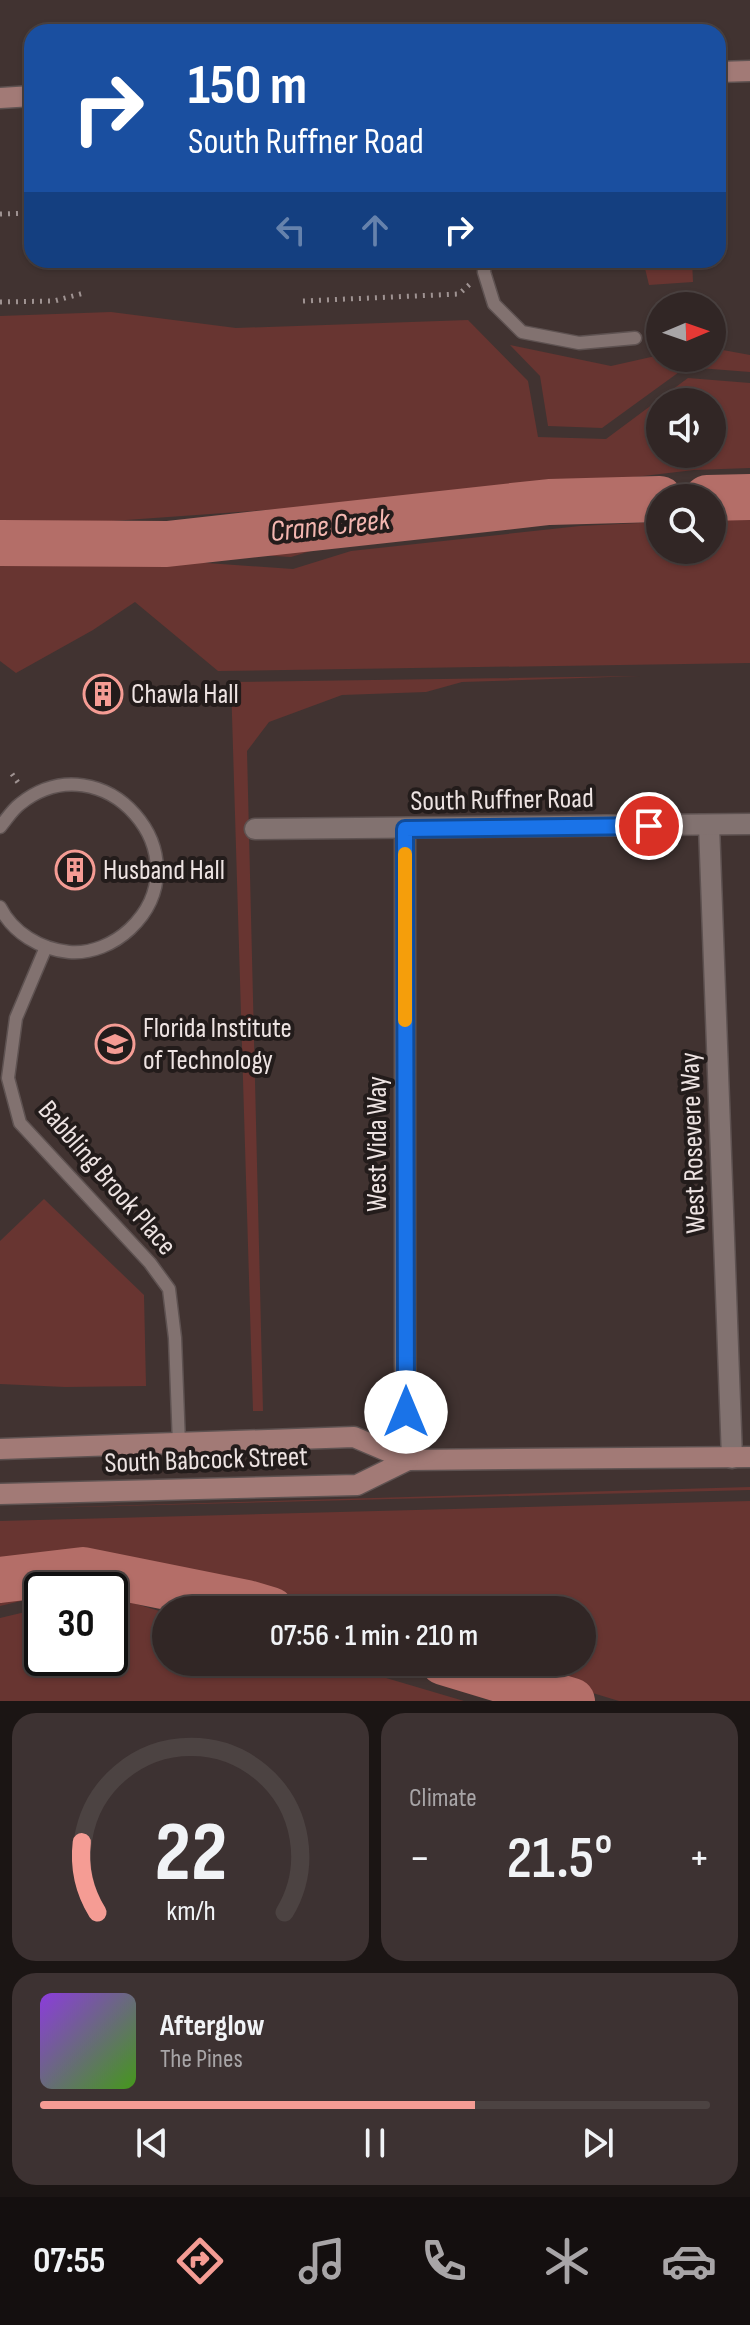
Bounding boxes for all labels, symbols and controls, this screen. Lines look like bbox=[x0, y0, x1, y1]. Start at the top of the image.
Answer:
text: 150 m bbox=[188, 53, 307, 120]
icon: right bbox=[56, 56, 160, 160]
text: South Ruffner Road bbox=[188, 121, 424, 164]
icon: left bbox=[269, 208, 313, 252]
icon: ahead bbox=[353, 208, 397, 252]
icon: right bbox=[437, 208, 481, 252]
north arrow bbox=[646, 292, 726, 372]
map controls bbox=[646, 292, 726, 564]
button: sound bbox=[646, 388, 726, 468]
button: search bbox=[646, 484, 726, 564]
water label: Crane Creek bbox=[268, 502, 392, 550]
building icon: Chawla Hall bbox=[82, 673, 124, 715]
place label: Chawla Hall bbox=[131, 678, 239, 711]
street label: South Ruffner Road bbox=[410, 782, 594, 818]
pin bbox=[615, 792, 683, 860]
icon: arrive bbox=[627, 804, 671, 848]
building icon: Husband Hall bbox=[54, 849, 96, 891]
place label: Husband Hall bbox=[103, 854, 225, 887]
place label: Florida Institute of Technology bbox=[143, 1012, 292, 1077]
school or university icon: Florida Institute of Technology bbox=[94, 1023, 136, 1065]
street label: West Rosevere Way bbox=[673, 1052, 713, 1234]
street label: West Vida Way bbox=[361, 1076, 394, 1212]
street label: Babbling Brook Place bbox=[31, 1094, 183, 1262]
position arrow bbox=[364, 1370, 448, 1454]
street label: South Babcock Street bbox=[104, 1440, 308, 1480]
speed limit sign: 30 bbox=[24, 1572, 128, 1676]
text: 07:56 · 1 min · 210 m bbox=[270, 1618, 478, 1654]
text: Climate bbox=[409, 1783, 477, 1814]
text: 22 bbox=[154, 1804, 227, 1904]
text: 21.5° bbox=[506, 1823, 613, 1895]
text: − bbox=[409, 1832, 431, 1885]
text: + bbox=[688, 1832, 710, 1885]
text: km/h bbox=[166, 1894, 215, 1929]
text: Afterglow bbox=[160, 2008, 265, 2044]
text: The Pines bbox=[160, 2044, 243, 2075]
icon: previous bbox=[130, 2121, 174, 2165]
icon: pause bbox=[353, 2121, 397, 2165]
icon: next bbox=[576, 2121, 620, 2165]
icon: directions bbox=[172, 2233, 228, 2289]
icon: music bbox=[294, 2233, 350, 2289]
icon: phone bbox=[416, 2233, 472, 2289]
icon: climate bbox=[539, 2233, 595, 2289]
icon: car bbox=[661, 2233, 717, 2289]
text: 07:55 bbox=[33, 2240, 105, 2283]

